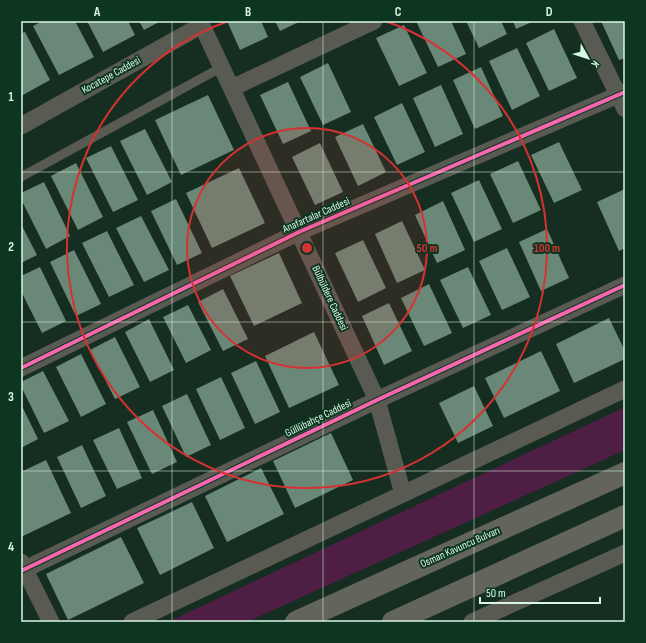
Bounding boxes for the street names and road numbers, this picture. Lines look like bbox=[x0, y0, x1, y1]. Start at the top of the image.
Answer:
street label: Kocatepe Caddesi bbox=[79, 54, 143, 96]
street label: Anafartalar Caddesi bbox=[279, 194, 352, 236]
street label: Bülbüldere Caddesi bbox=[309, 264, 351, 332]
street label: Güllübahçe Caddesi bbox=[283, 396, 353, 440]
street label: Osman Kavuncu Bulvarı bbox=[418, 524, 502, 570]

